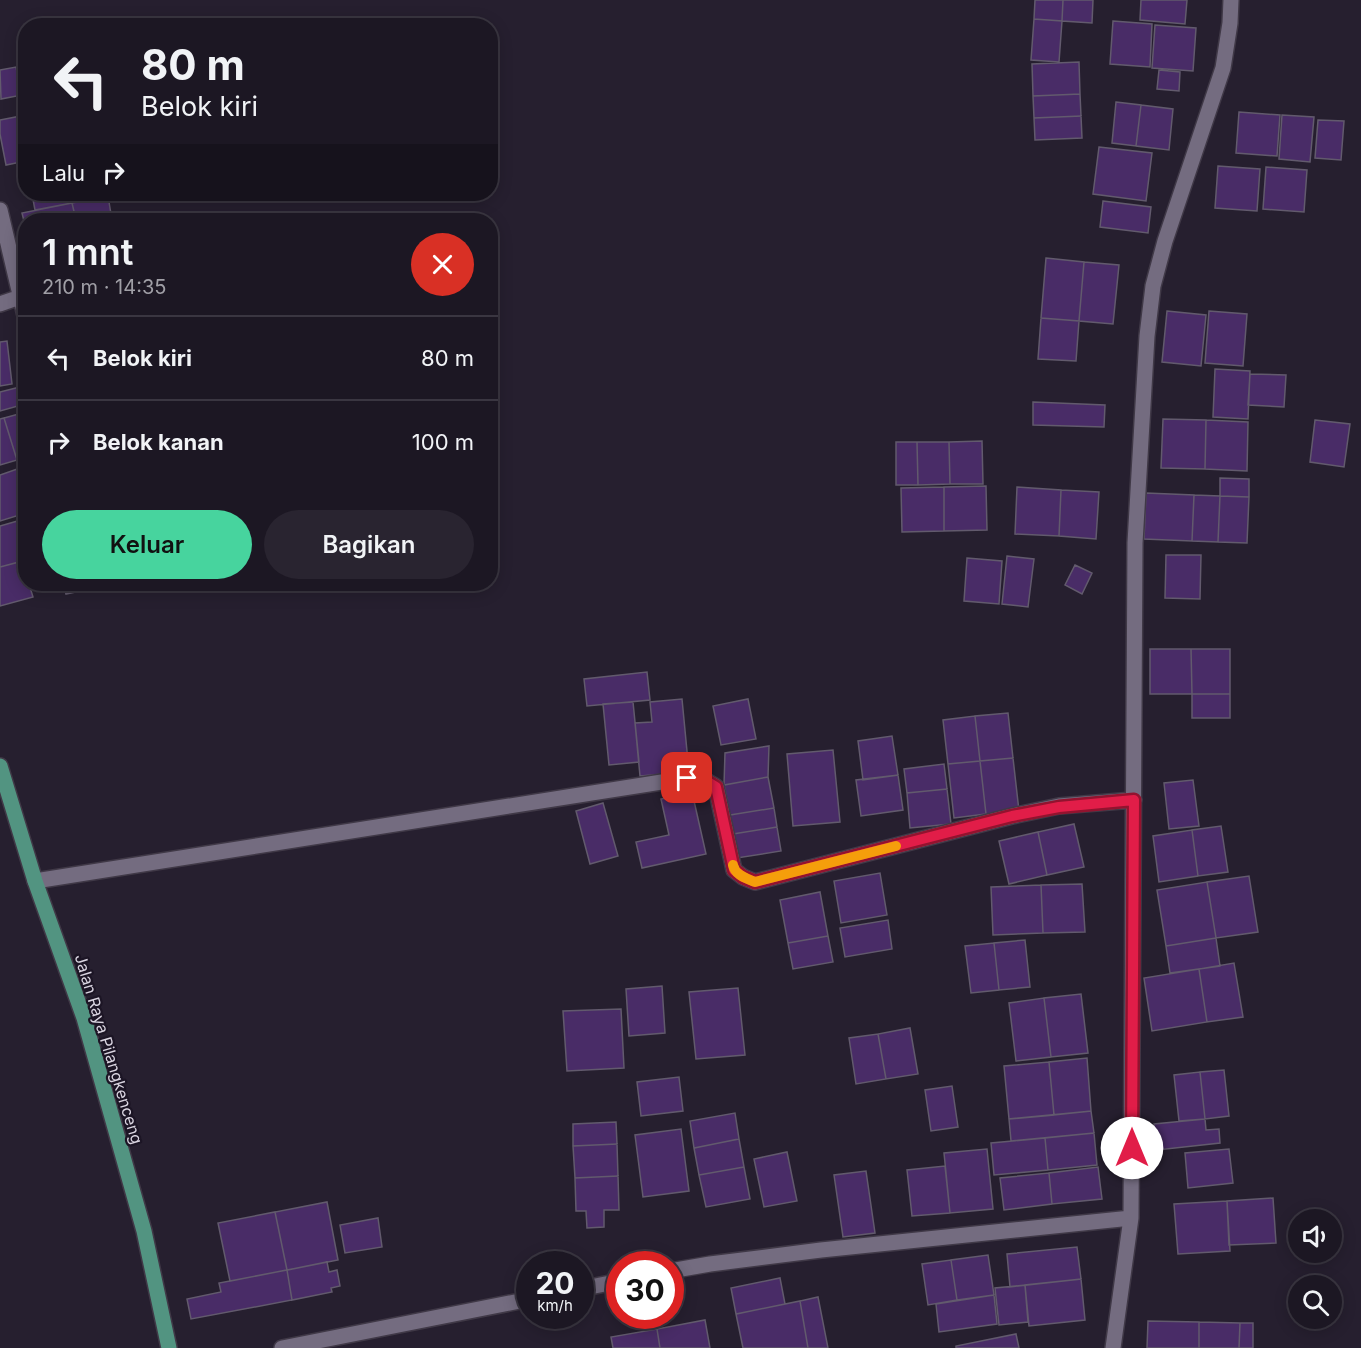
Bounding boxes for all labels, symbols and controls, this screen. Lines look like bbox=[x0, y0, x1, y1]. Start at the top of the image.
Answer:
text: 80 m bbox=[141, 39, 245, 90]
icon: left bbox=[42, 42, 120, 120]
text: Belok kiri bbox=[141, 90, 258, 123]
icon: right bbox=[97, 156, 130, 189]
text: Lalu bbox=[42, 160, 85, 186]
text: 1 mnt bbox=[42, 230, 133, 274]
button: close bbox=[411, 233, 474, 296]
text: 210 m · 14:35 bbox=[42, 275, 166, 299]
icon: left bbox=[42, 342, 75, 375]
text: Belok kiri bbox=[93, 345, 192, 371]
text: 80 m bbox=[421, 345, 474, 371]
icon: right bbox=[42, 426, 75, 459]
text: Belok kanan bbox=[93, 429, 224, 455]
text: 100 m bbox=[412, 429, 474, 455]
button: Keluar bbox=[42, 510, 252, 579]
button: Bagikan bbox=[264, 510, 474, 579]
pin bbox=[661, 752, 712, 803]
icon: arrive bbox=[670, 761, 703, 794]
street label: Jalan Raya Pilangkenceng bbox=[71, 952, 147, 1146]
position arrow bbox=[1100, 1116, 1164, 1180]
map controls bbox=[1288, 1209, 1342, 1329]
button: sound bbox=[1288, 1209, 1342, 1263]
speed limit sign: 30 bbox=[606, 1251, 684, 1329]
text: 20 bbox=[535, 1265, 575, 1301]
button: search bbox=[1288, 1275, 1342, 1329]
text: km/h bbox=[537, 1296, 573, 1315]

